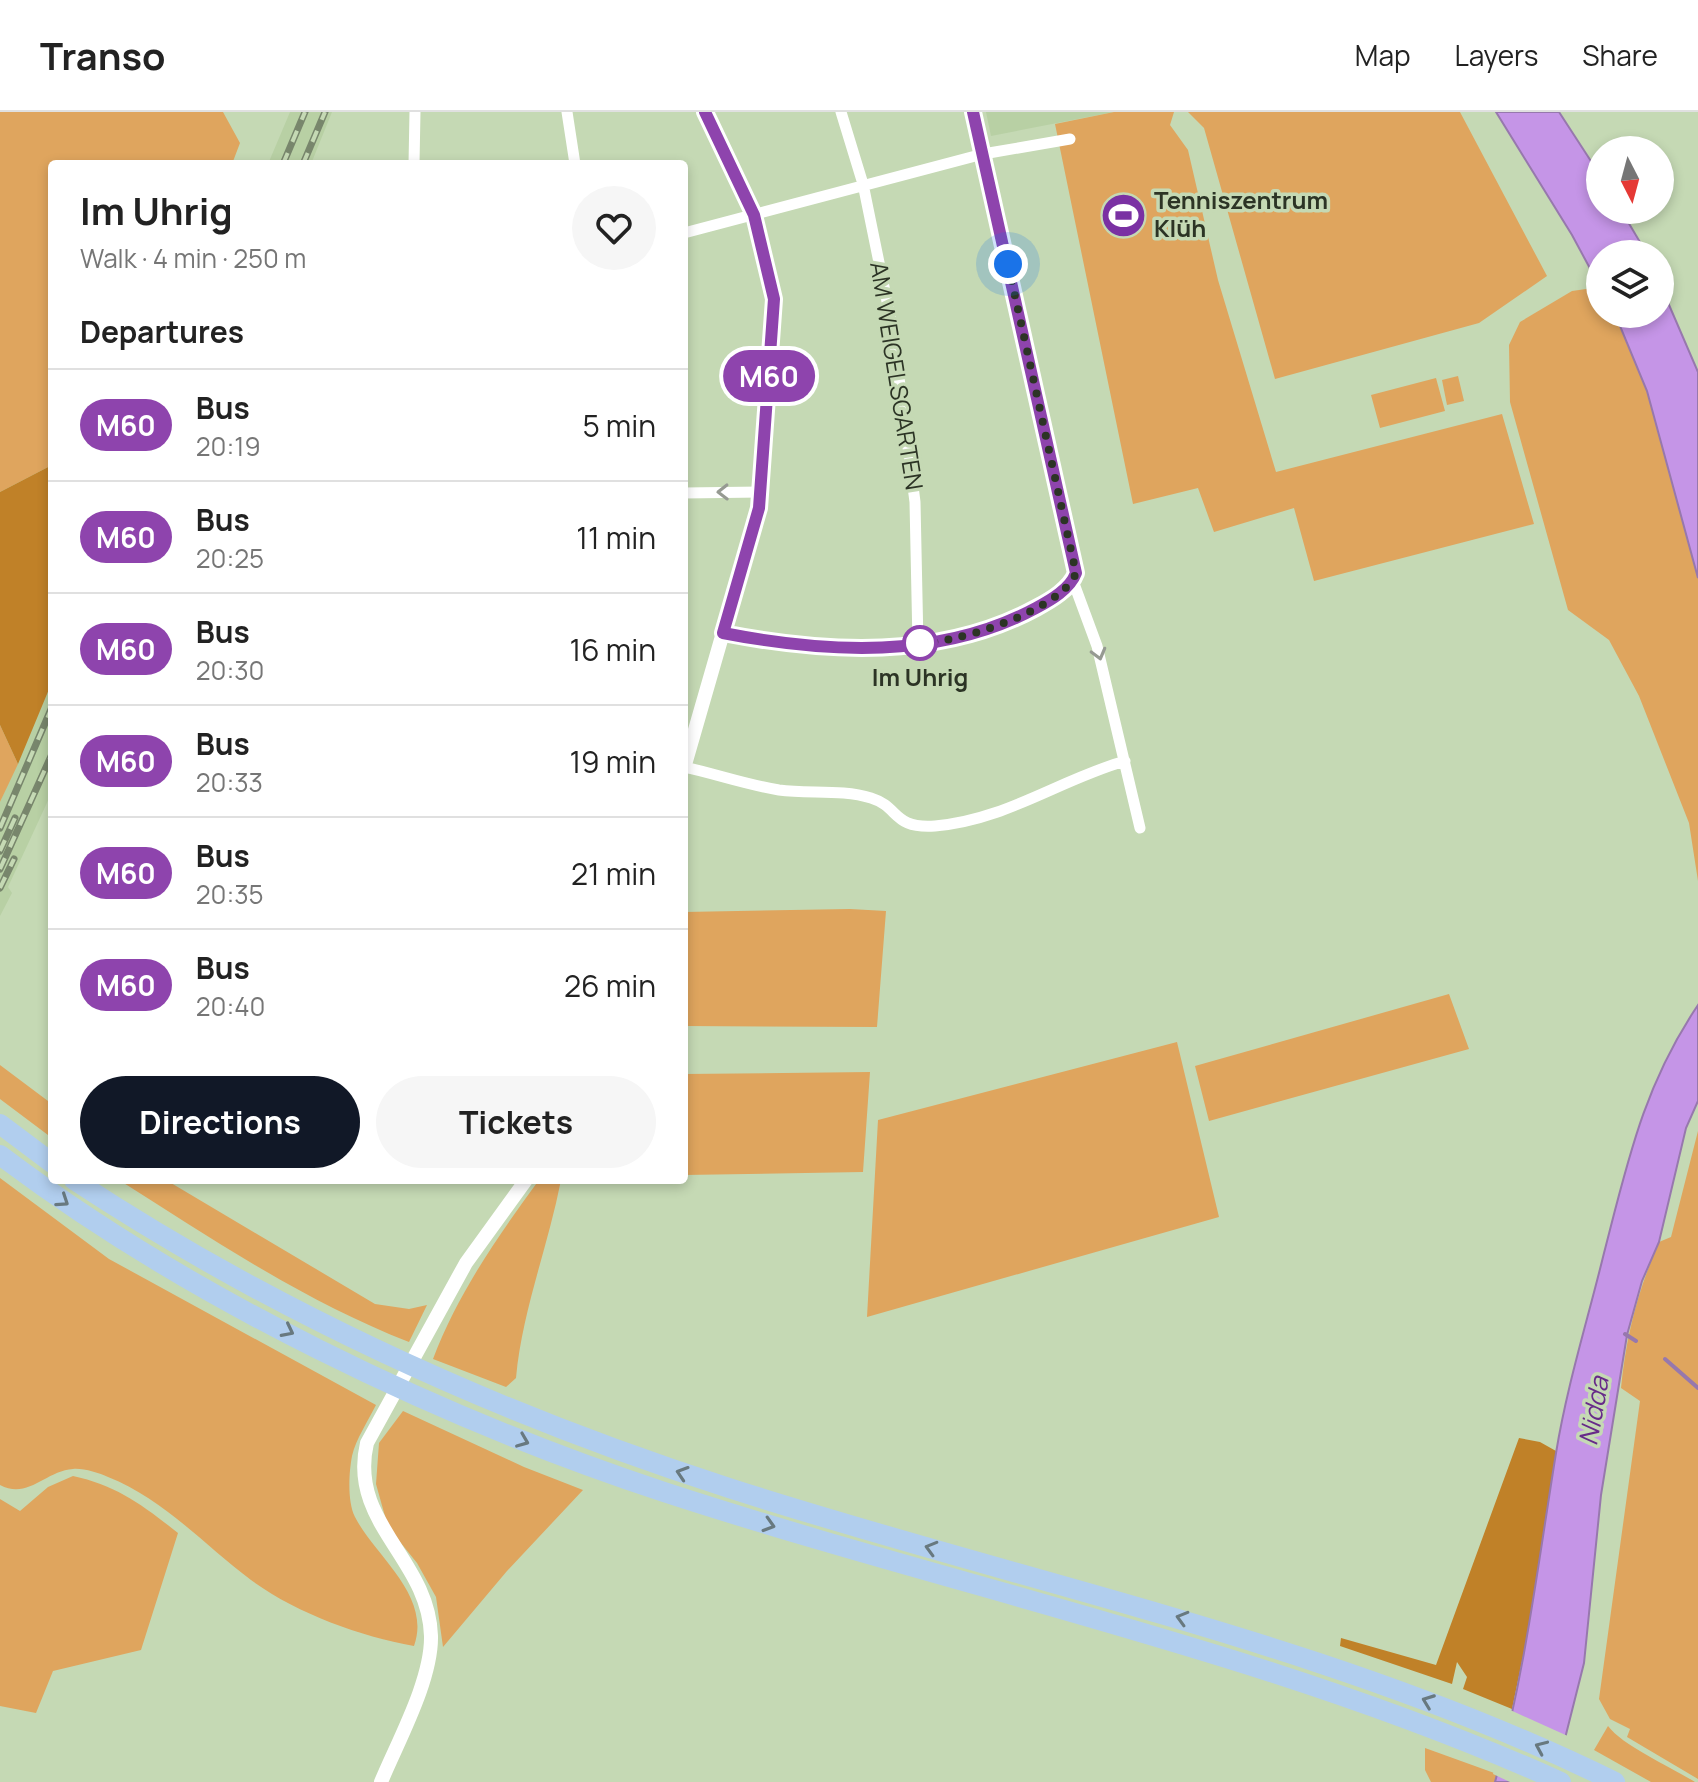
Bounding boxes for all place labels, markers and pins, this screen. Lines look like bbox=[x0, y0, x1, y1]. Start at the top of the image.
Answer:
place label: Tenniszentrum Klüh bbox=[1154, 183, 1328, 244]
sports icon: Tenniszentrum Klüh bbox=[1099, 191, 1147, 239]
marker: Im Uhrig bbox=[903, 626, 937, 660]
place label: Im Uhrig bbox=[872, 660, 968, 693]

